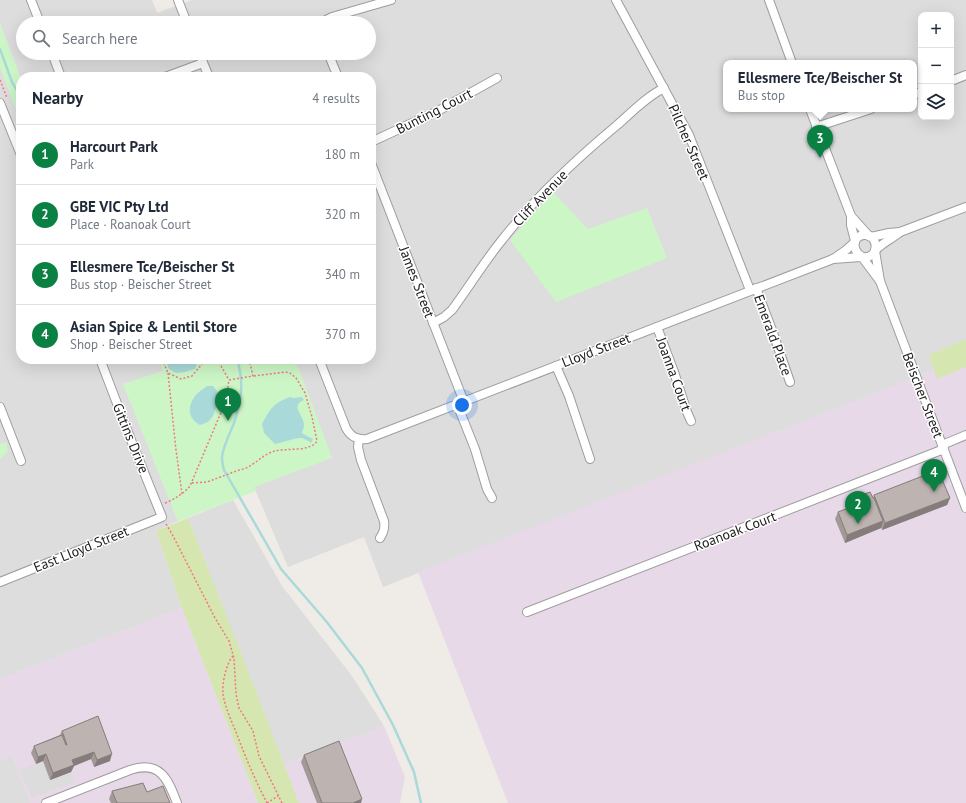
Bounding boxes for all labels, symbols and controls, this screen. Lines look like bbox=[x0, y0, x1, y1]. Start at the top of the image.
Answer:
map controls bbox=[918, 12, 954, 120]
button: + bbox=[918, 12, 954, 48]
search box bbox=[16, 16, 376, 60]
icon: search bbox=[30, 27, 52, 49]
text: Search here bbox=[62, 29, 138, 48]
button: − bbox=[918, 48, 954, 84]
popup bbox=[723, 60, 917, 112]
text: Ellesmere Tce/Beischer St bbox=[738, 68, 902, 87]
street label: Bunting Court bbox=[393, 84, 475, 138]
button: layers bbox=[918, 84, 954, 120]
text: Nearby bbox=[32, 87, 83, 109]
text: Bus stop bbox=[738, 87, 785, 104]
text: 4 results bbox=[312, 90, 360, 107]
street label: Pilcher Street bbox=[664, 101, 714, 183]
pin: 3 bbox=[807, 125, 833, 158]
text: Harcourt Park bbox=[70, 137, 158, 156]
text: 1 bbox=[41, 146, 49, 163]
text: 180 m bbox=[325, 146, 360, 163]
text: Park bbox=[70, 156, 94, 173]
street label: Cliff Avenue bbox=[509, 166, 571, 230]
text: GBE VIC Pty Ltd bbox=[70, 197, 168, 216]
text: 2 bbox=[41, 206, 49, 223]
text: 320 m bbox=[325, 206, 360, 223]
text: Place · Roanoak Court bbox=[70, 216, 191, 233]
street label: James Street bbox=[395, 243, 439, 320]
text: Ellesmere Tce/Beischer St bbox=[70, 257, 234, 276]
text: 3 bbox=[41, 266, 49, 283]
text: 340 m bbox=[325, 266, 360, 283]
text: Bus stop · Beischer Street bbox=[70, 276, 212, 293]
street label: Emerald Place bbox=[750, 292, 796, 378]
text: Asian Spice & Lentil Store bbox=[70, 317, 237, 336]
text: 4 bbox=[41, 326, 49, 343]
text: 370 m bbox=[325, 326, 360, 343]
street label: Lloyd Street bbox=[559, 329, 633, 371]
street label: Joanna Court bbox=[652, 334, 696, 413]
text: Shop · Beischer Street bbox=[70, 336, 192, 353]
street label: Beischer Street bbox=[898, 350, 948, 441]
pin: 1 bbox=[215, 388, 241, 421]
your location bbox=[452, 395, 472, 415]
street label: Gittins Drive bbox=[109, 400, 153, 476]
pin: 4 bbox=[921, 459, 947, 492]
pin: 2 bbox=[845, 491, 871, 524]
street label: Roanoak Court bbox=[691, 507, 779, 555]
street label: East Lloyd Street bbox=[31, 522, 131, 576]

